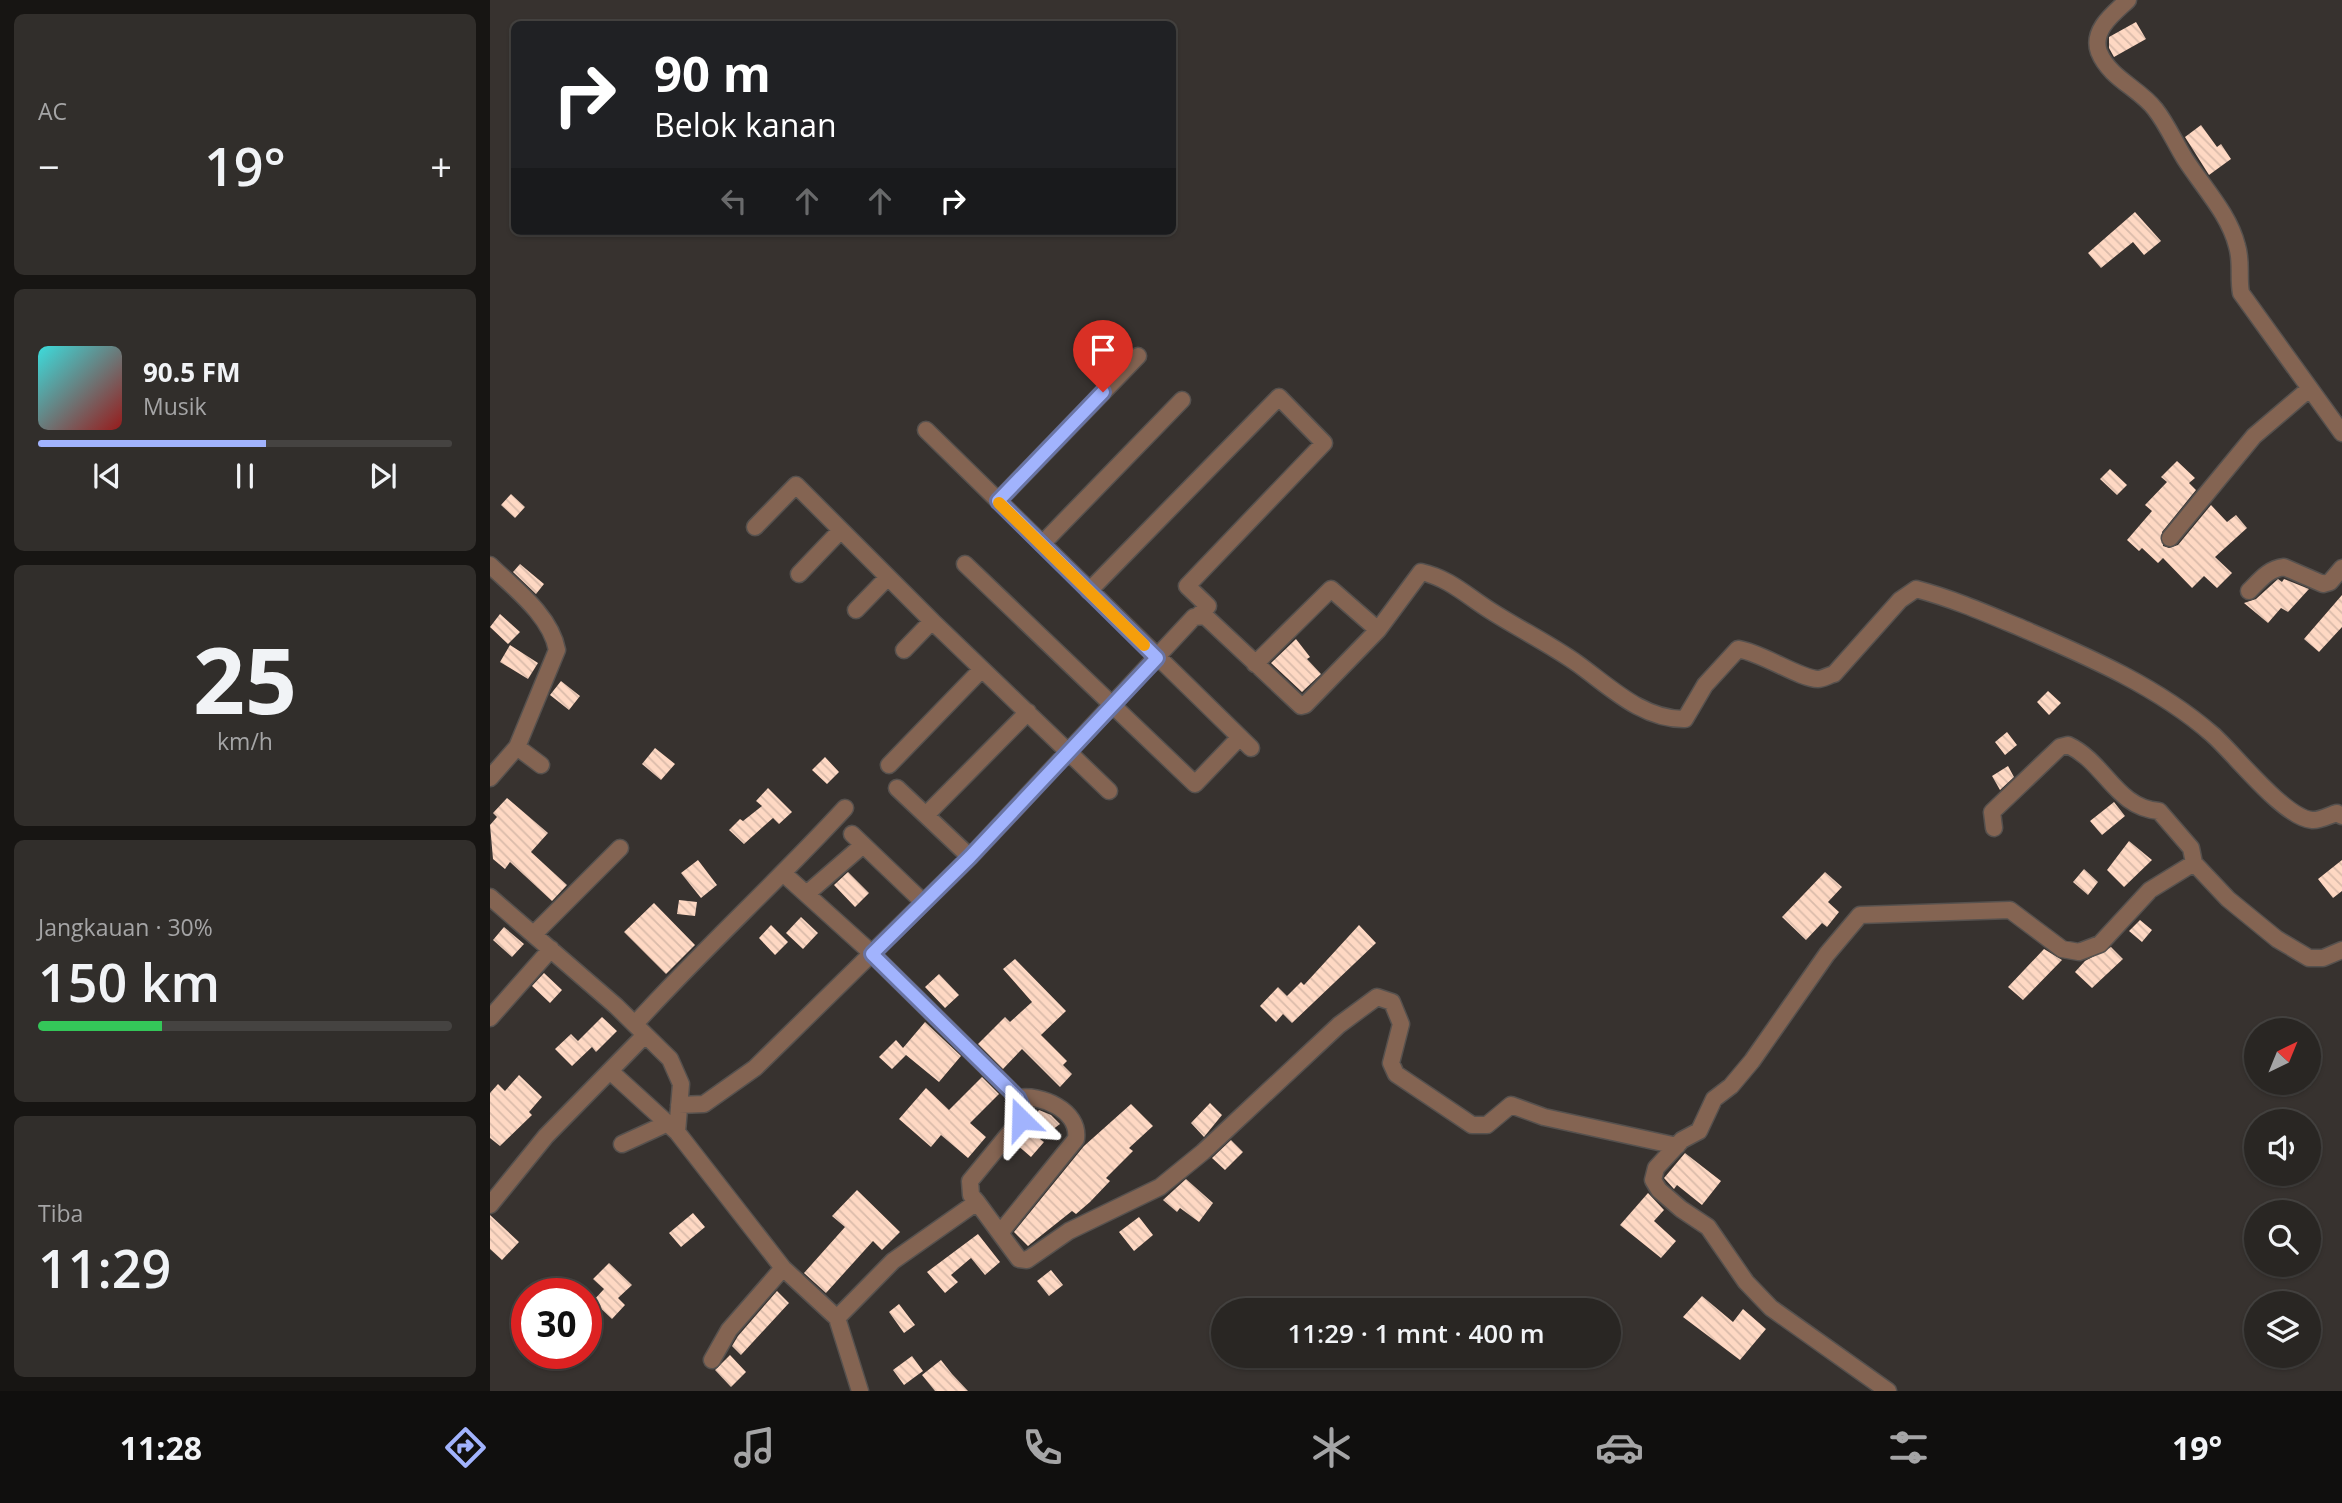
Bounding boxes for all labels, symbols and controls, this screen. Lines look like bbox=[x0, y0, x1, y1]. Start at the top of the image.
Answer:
text: 90 m bbox=[654, 40, 771, 106]
icon: right bbox=[539, 49, 630, 140]
text: AC bbox=[38, 95, 67, 127]
text: Belok kanan bbox=[654, 103, 837, 146]
text: 19° bbox=[204, 130, 286, 201]
text: − bbox=[38, 140, 60, 192]
text: + bbox=[430, 140, 452, 192]
icon: left bbox=[715, 182, 753, 220]
icon: ahead bbox=[788, 182, 826, 220]
icon: ahead bbox=[861, 182, 899, 220]
icon: right bbox=[934, 182, 972, 220]
pin bbox=[1073, 320, 1133, 392]
icon: arrive bbox=[1084, 331, 1122, 369]
text: 90.5 FM bbox=[143, 354, 241, 390]
text: Musik bbox=[143, 390, 207, 422]
icon: previous bbox=[88, 457, 126, 495]
icon: pause bbox=[226, 457, 264, 495]
icon: next bbox=[364, 457, 402, 495]
text: 25 bbox=[193, 617, 297, 741]
text: km/h bbox=[217, 725, 273, 757]
text: Jangkauan · 30% bbox=[38, 911, 213, 943]
text: 150 km bbox=[38, 946, 220, 1017]
north arrow bbox=[2244, 1018, 2320, 1096]
map controls bbox=[2244, 1018, 2321, 1368]
position arrow bbox=[984, 1082, 1058, 1156]
button: sound bbox=[2244, 1109, 2321, 1186]
text: Tiba bbox=[38, 1197, 83, 1229]
button: search bbox=[2244, 1200, 2321, 1277]
text: 11:29 bbox=[38, 1232, 171, 1303]
speed limit sign: 30 bbox=[511, 1278, 602, 1369]
button: layers bbox=[2244, 1291, 2321, 1368]
text: 11:29 · 1 mnt · 400 m bbox=[1287, 1315, 1545, 1351]
icon: directions bbox=[441, 1423, 490, 1472]
icon: music bbox=[730, 1423, 779, 1472]
icon: phone bbox=[1018, 1423, 1067, 1472]
icon: climate bbox=[1307, 1423, 1356, 1472]
icon: car bbox=[1595, 1423, 1644, 1472]
icon: filters bbox=[1884, 1423, 1933, 1472]
text: 11:28 bbox=[120, 1426, 202, 1469]
text: 19° bbox=[2172, 1426, 2222, 1469]

